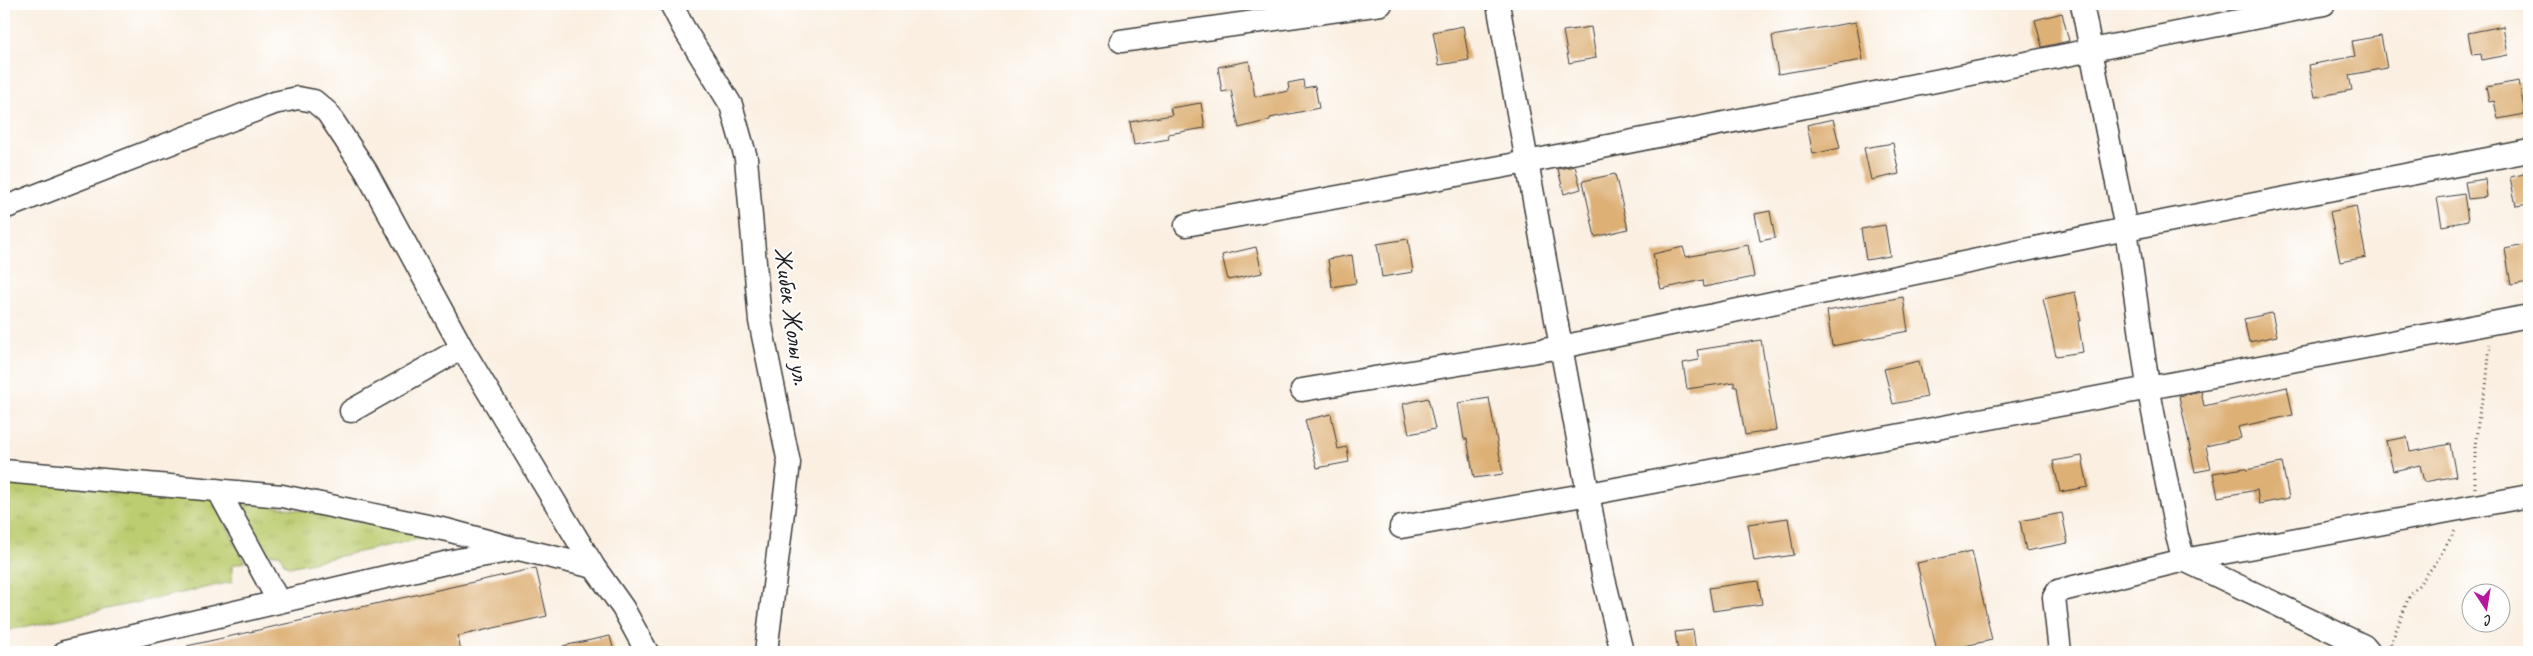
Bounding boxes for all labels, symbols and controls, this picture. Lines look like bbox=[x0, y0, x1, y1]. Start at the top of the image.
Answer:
street label: Жибек Жолы ул. bbox=[766, 245, 818, 387]
north arrow bbox=[2460, 584, 2510, 634]
text: С bbox=[2481, 611, 2494, 630]

